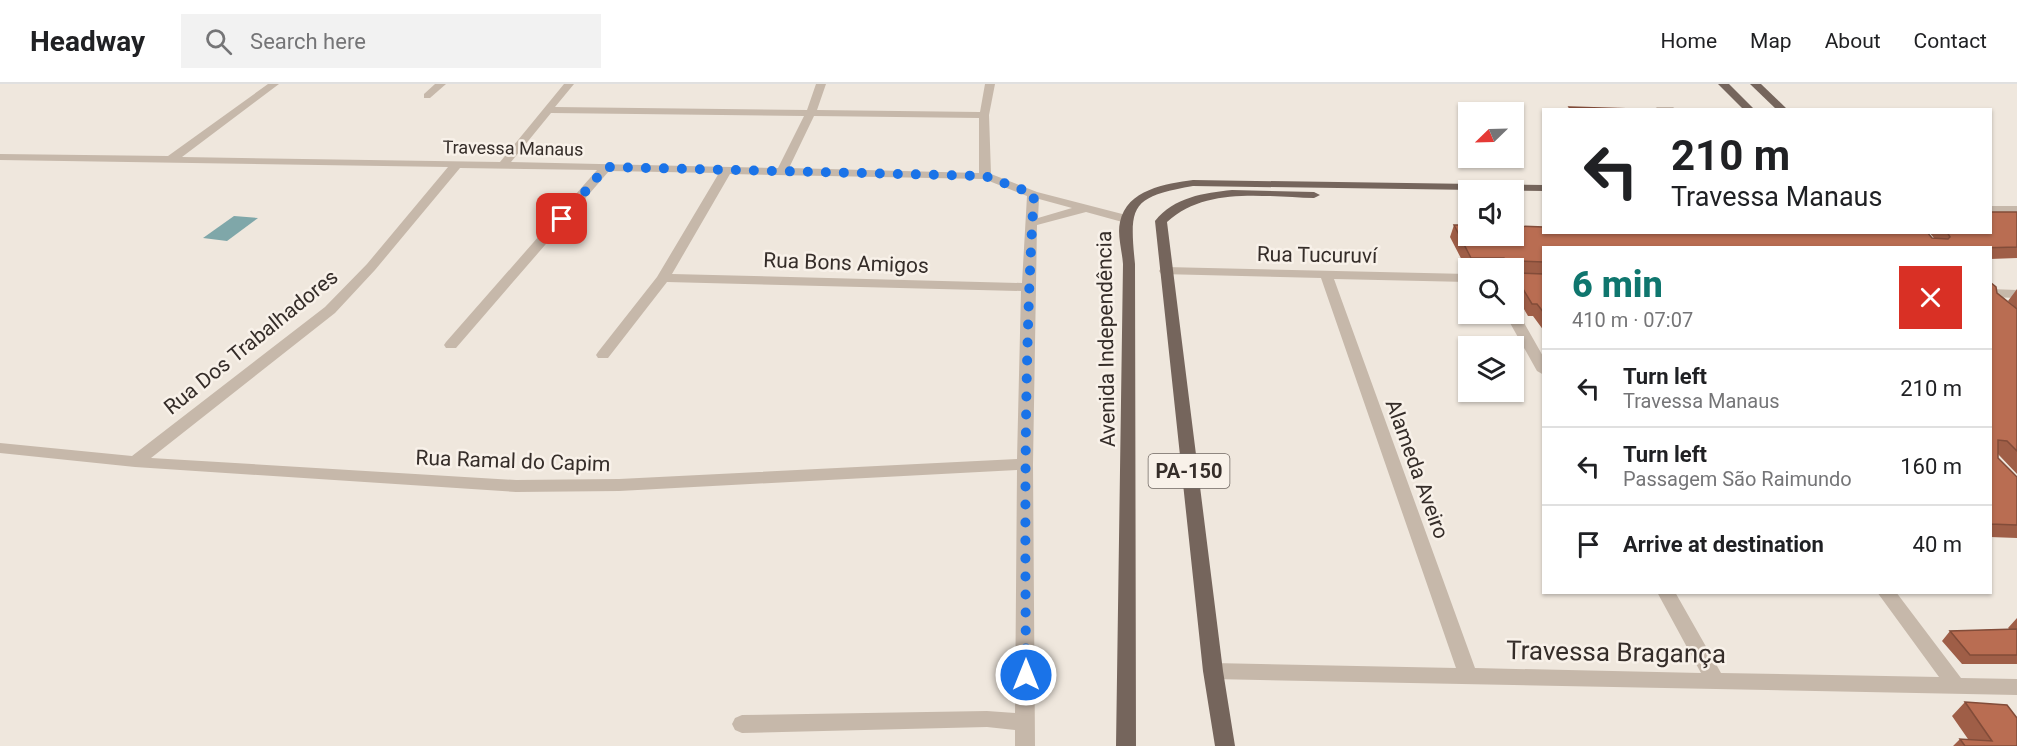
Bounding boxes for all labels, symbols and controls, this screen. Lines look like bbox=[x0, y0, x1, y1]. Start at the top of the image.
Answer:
search box bbox=[181, 14, 601, 68]
text: Headway bbox=[30, 25, 145, 58]
icon: search bbox=[202, 25, 235, 58]
text: Search here bbox=[250, 29, 366, 54]
text: Home bbox=[1661, 29, 1717, 53]
text: Map bbox=[1750, 29, 1792, 53]
text: About bbox=[1825, 29, 1881, 53]
text: Contact bbox=[1914, 29, 1987, 53]
north arrow bbox=[1458, 102, 1524, 168]
map controls bbox=[1458, 102, 1524, 402]
text: 210 m bbox=[1671, 131, 1790, 180]
icon: left bbox=[1572, 132, 1650, 210]
street label: Travessa Manaus bbox=[442, 136, 584, 160]
button: sound bbox=[1458, 180, 1524, 246]
text: Travessa Manaus bbox=[1671, 181, 1882, 213]
pin bbox=[536, 193, 587, 244]
icon: arrive bbox=[545, 202, 578, 235]
street label: Avenida Independência bbox=[1092, 231, 1120, 447]
street label: Rua Tucuruví bbox=[1257, 242, 1378, 268]
street label: Rua Bons Amigos bbox=[763, 248, 929, 278]
button: search bbox=[1458, 258, 1524, 324]
text: 6 min bbox=[1572, 264, 1663, 306]
street label: Rua Dos Trabalhadores bbox=[159, 265, 343, 419]
button: close bbox=[1899, 266, 1962, 329]
text: 410 m · 07:07 bbox=[1572, 308, 1693, 332]
button: layers bbox=[1458, 336, 1524, 402]
text: Turn left bbox=[1623, 364, 1707, 389]
icon: left bbox=[1572, 372, 1605, 405]
text: 210 m bbox=[1900, 376, 1962, 401]
text: Travessa Manaus bbox=[1623, 389, 1780, 413]
street label: Alameda Aveiro bbox=[1381, 396, 1453, 542]
text: Turn left bbox=[1623, 442, 1707, 467]
street label: Rua Ramal do Capim bbox=[415, 446, 611, 476]
icon: left bbox=[1572, 450, 1605, 483]
road number: PA-150 bbox=[1148, 454, 1230, 488]
text: 160 m bbox=[1900, 454, 1962, 479]
text: Passagem São Raimundo bbox=[1623, 467, 1852, 491]
icon: arrive bbox=[1572, 528, 1605, 561]
text: Arrive at destination bbox=[1623, 532, 1824, 557]
text: 40 m bbox=[1913, 532, 1962, 557]
street label: Travessa Bragança bbox=[1506, 635, 1726, 669]
position arrow bbox=[994, 643, 1058, 707]

